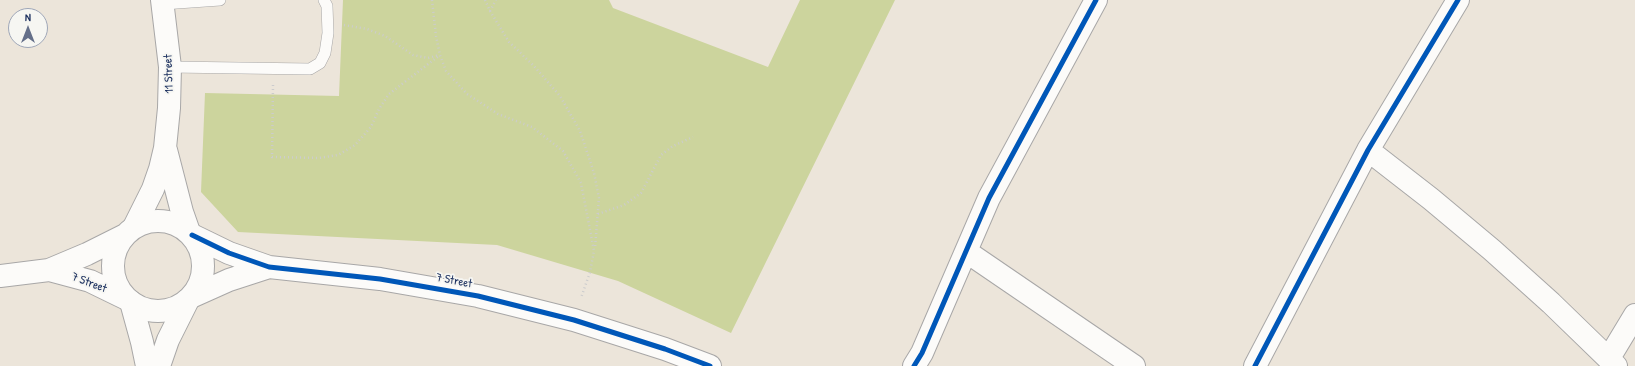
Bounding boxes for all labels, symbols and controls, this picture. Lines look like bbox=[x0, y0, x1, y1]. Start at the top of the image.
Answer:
north arrow bbox=[8, 8, 48, 48]
text: N bbox=[25, 10, 31, 24]
street label: 11 Street bbox=[161, 54, 177, 94]
street label: 7 Street bbox=[69, 270, 109, 296]
street label: 7 Street bbox=[435, 270, 473, 292]

